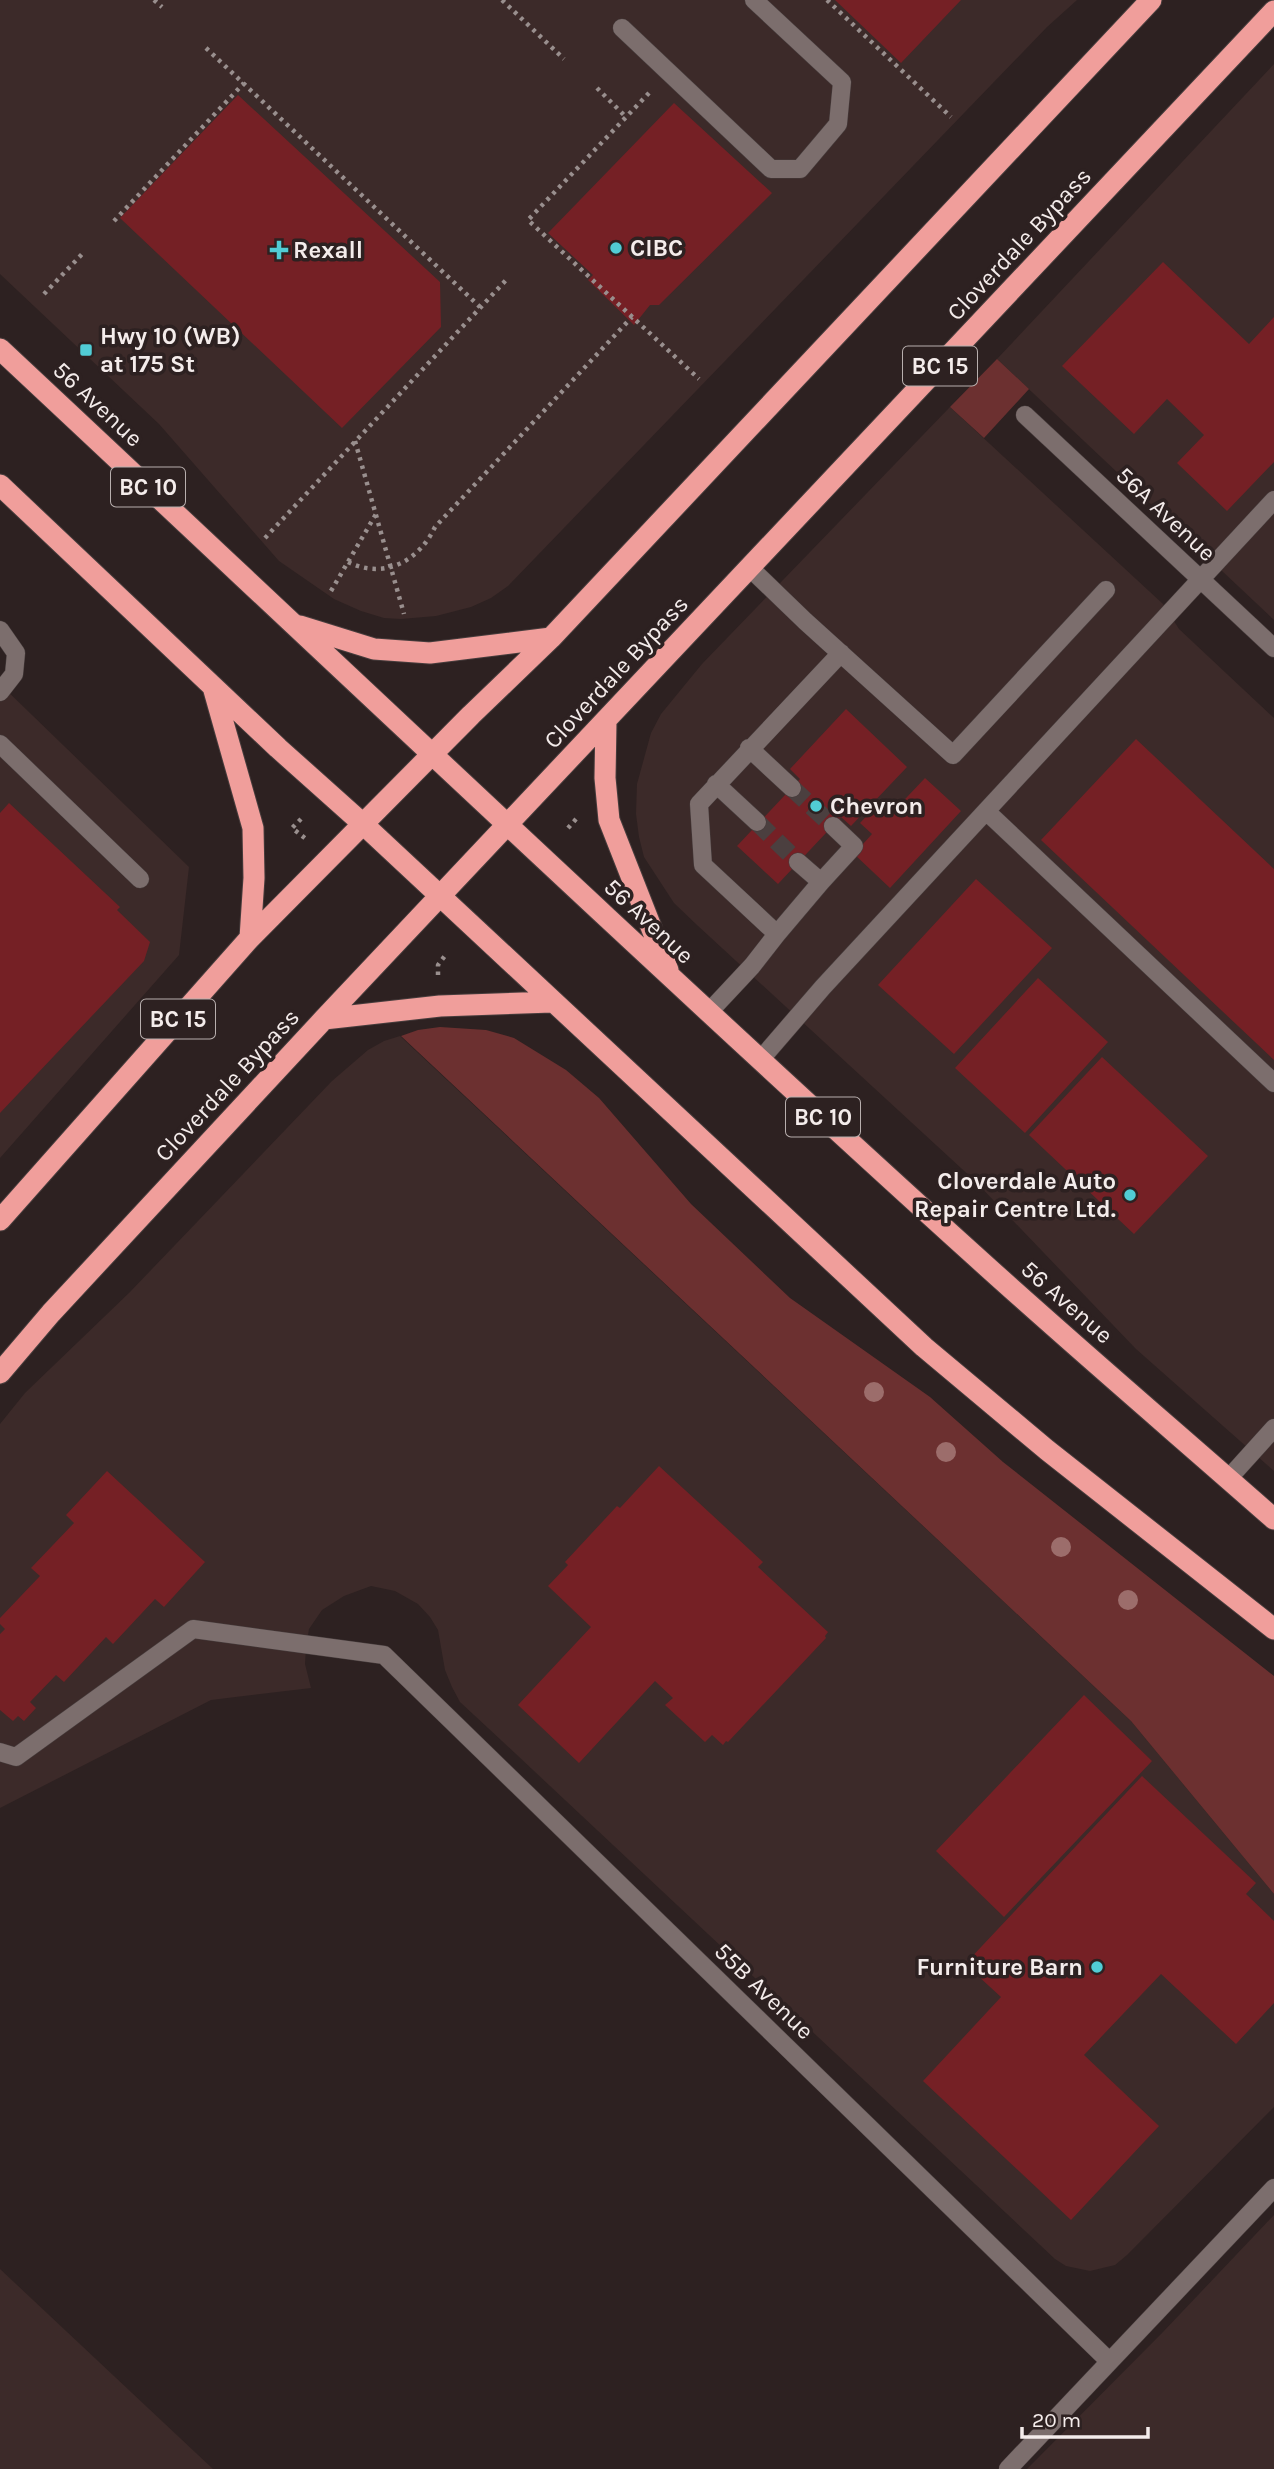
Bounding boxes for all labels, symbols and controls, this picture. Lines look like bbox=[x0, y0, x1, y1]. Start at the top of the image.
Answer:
street label: Cloverdale Bypass bbox=[941, 162, 1097, 326]
place label: CIBC bbox=[630, 234, 683, 262]
place label: Rexall bbox=[293, 236, 363, 264]
marker: CIBC bbox=[608, 240, 624, 256]
marker: Rexall bbox=[271, 242, 287, 258]
place label: Hwy 10 (WB) at 175 St bbox=[100, 322, 241, 378]
marker: Hwy 10 (WB) at 175 St bbox=[78, 342, 94, 358]
road number: BC 15 bbox=[903, 346, 977, 386]
street label: 56 Avenue bbox=[48, 356, 148, 452]
street label: 56A Avenue bbox=[1110, 461, 1222, 567]
road number: BC 10 bbox=[111, 467, 185, 506]
street label: Cloverdale Bypass bbox=[538, 590, 694, 754]
place label: Chevron bbox=[830, 792, 923, 820]
marker: Chevron bbox=[808, 798, 824, 814]
street label: 56 Avenue bbox=[599, 873, 699, 969]
road number: BC 15 bbox=[141, 1000, 215, 1038]
street label: Cloverdale Bypass bbox=[149, 1003, 305, 1167]
road number: BC 10 bbox=[786, 1098, 860, 1136]
place label: Cloverdale Auto Repair Centre Ltd. bbox=[914, 1167, 1116, 1223]
marker: Cloverdale Auto Repair Centre Ltd. bbox=[1122, 1187, 1138, 1203]
street label: 56 Avenue bbox=[1016, 1255, 1118, 1349]
street label: 55B Avenue bbox=[709, 1937, 819, 2045]
place label: Furniture Barn bbox=[916, 1953, 1083, 1981]
marker: Furniture Barn bbox=[1089, 1959, 1105, 1975]
scale bar bbox=[1022, 2396, 1148, 2440]
text: 20 m bbox=[1032, 2408, 1081, 2432]

